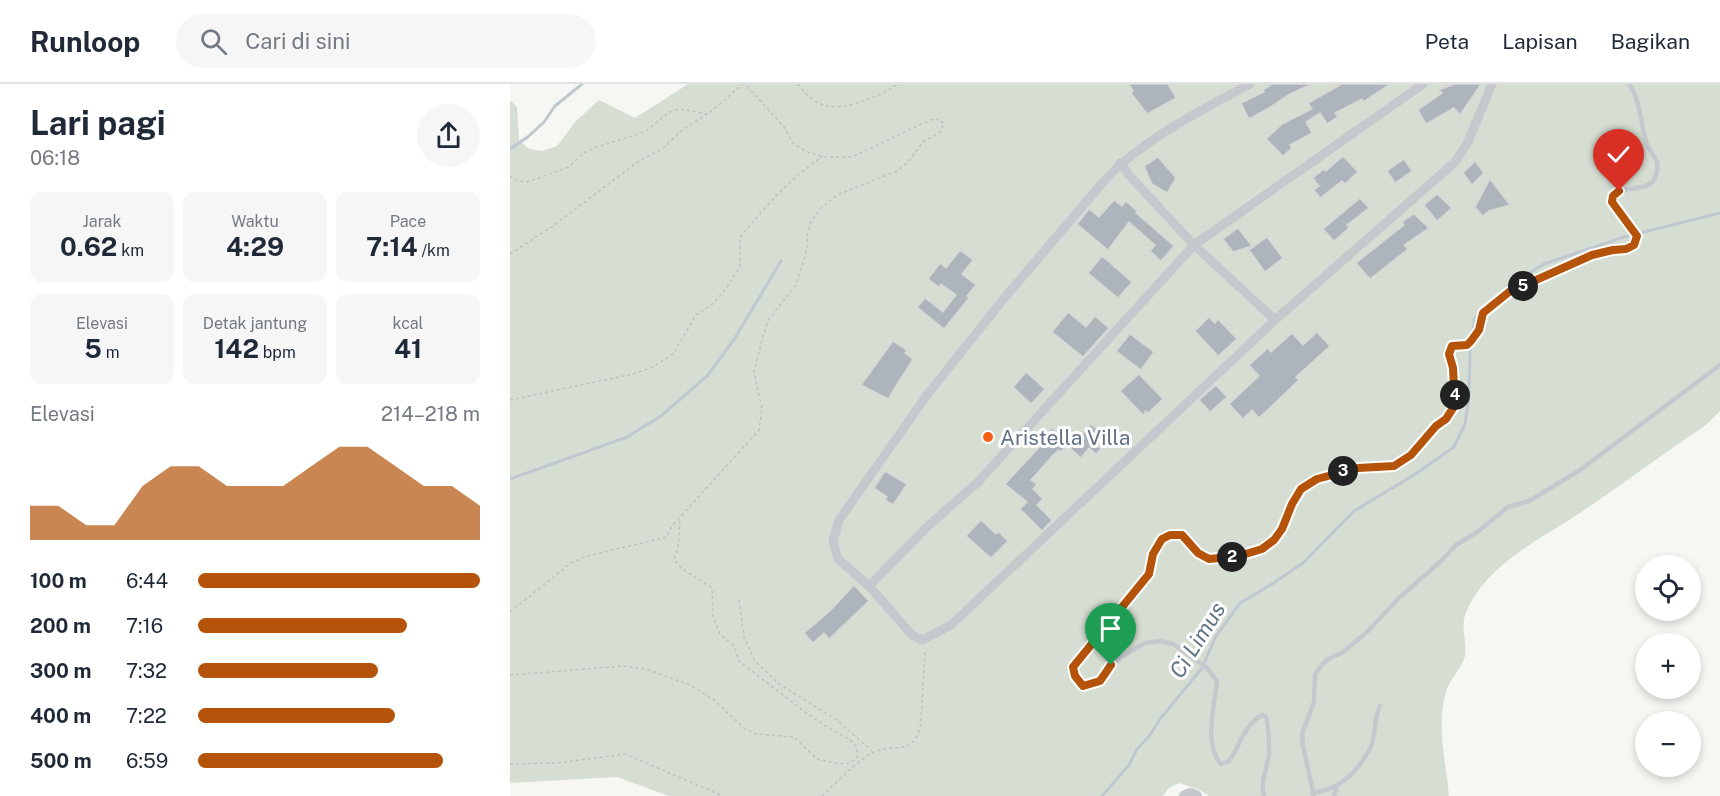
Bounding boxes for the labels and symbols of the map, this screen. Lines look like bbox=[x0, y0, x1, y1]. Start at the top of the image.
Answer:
pin bbox=[1593, 129, 1644, 191]
pin: 5 bbox=[1508, 271, 1538, 301]
pin: 4 bbox=[1440, 380, 1470, 410]
place label: Aristella Villa bbox=[1000, 425, 1130, 450]
marker: Aristella Villa bbox=[981, 430, 995, 444]
pin: 3 bbox=[1328, 456, 1358, 486]
pin: 2 bbox=[1217, 542, 1247, 572]
water label: Ci Limus bbox=[1164, 597, 1231, 683]
pin bbox=[1085, 603, 1136, 665]

